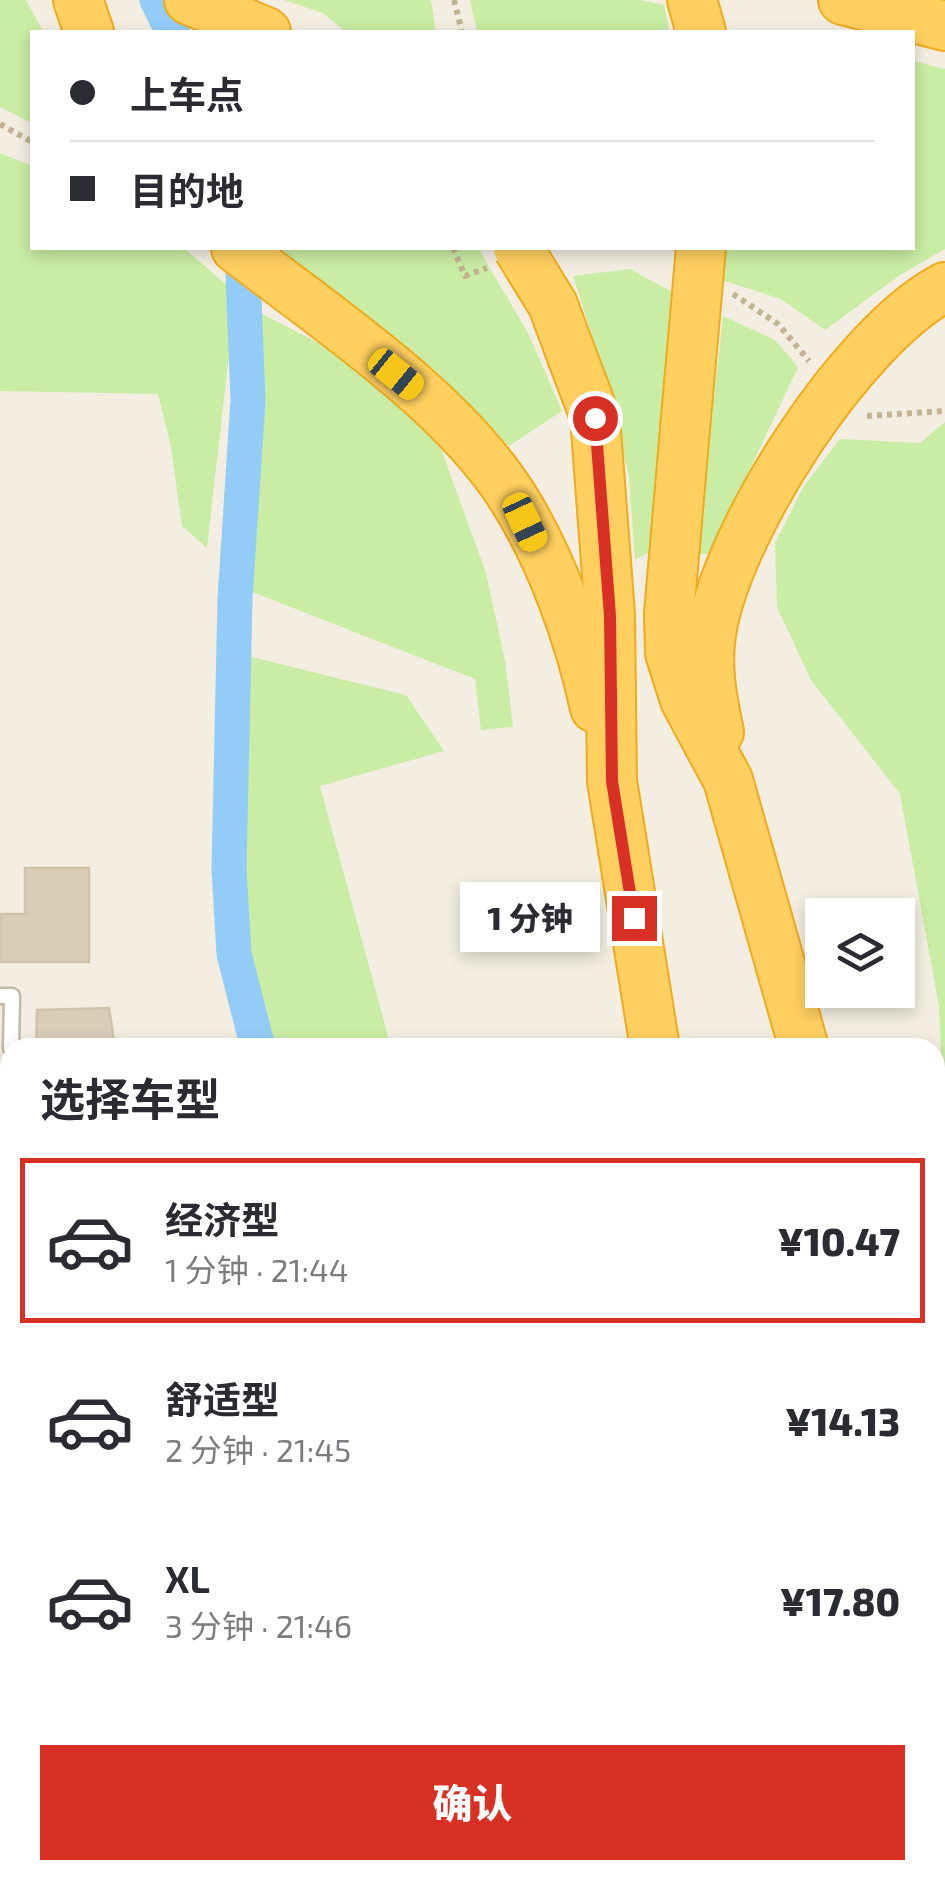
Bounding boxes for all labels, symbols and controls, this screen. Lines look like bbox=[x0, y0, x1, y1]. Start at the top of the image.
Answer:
text: 上车点 bbox=[130, 71, 244, 117]
text: 目的地 bbox=[130, 167, 244, 213]
car bbox=[363, 343, 429, 405]
route start bbox=[573, 396, 618, 441]
car bbox=[499, 488, 551, 556]
callout: 1 分钟 bbox=[459, 883, 599, 953]
route end bbox=[612, 896, 657, 941]
text: 1 分钟 bbox=[487, 898, 573, 936]
map controls bbox=[805, 898, 915, 1008]
button: layers bbox=[805, 898, 915, 1008]
text: 选择车型 bbox=[40, 1071, 220, 1125]
icon: car bbox=[45, 1196, 135, 1286]
text: 经济型 bbox=[165, 1196, 279, 1242]
text: ¥10.47 bbox=[778, 1218, 900, 1264]
text: 1 分钟 · 21:44 bbox=[165, 1250, 348, 1288]
icon: car bbox=[45, 1376, 135, 1466]
text: 舒适型 bbox=[165, 1376, 279, 1422]
text: ¥14.13 bbox=[785, 1398, 900, 1444]
text: 2 分钟 · 21:45 bbox=[165, 1430, 351, 1468]
text: XL bbox=[165, 1555, 210, 1601]
icon: car bbox=[45, 1556, 135, 1646]
text: ¥17.80 bbox=[780, 1578, 900, 1624]
text: 3 分钟 · 21:46 bbox=[165, 1606, 352, 1644]
button: 确认 bbox=[40, 1745, 905, 1860]

